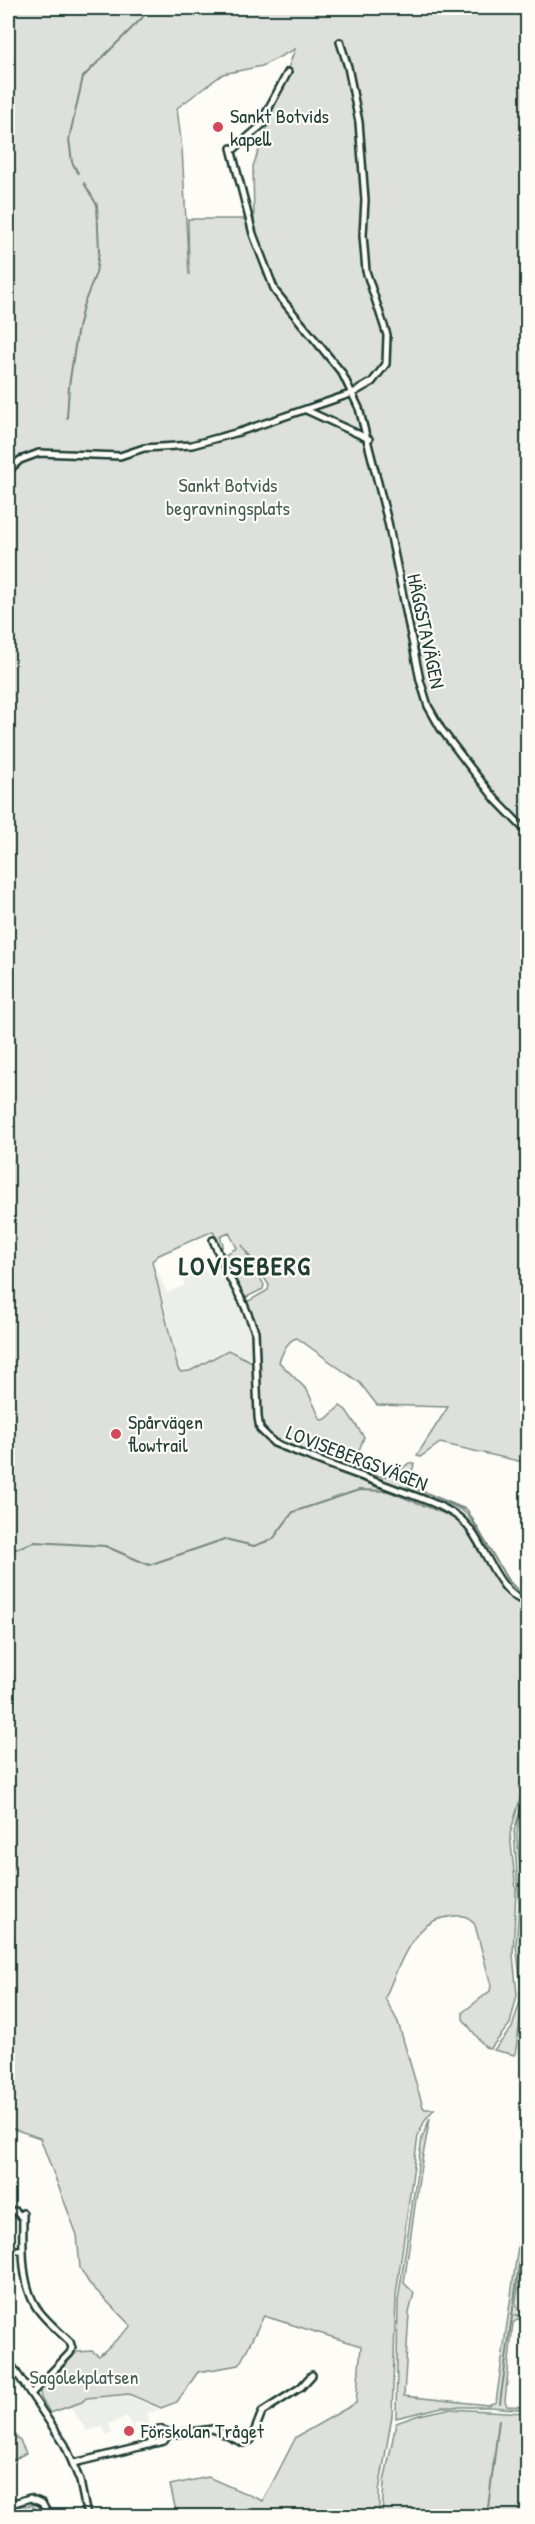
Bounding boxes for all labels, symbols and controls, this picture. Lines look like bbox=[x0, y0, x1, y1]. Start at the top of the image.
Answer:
place label: Sankt Botvids kapell bbox=[230, 102, 329, 152]
marker: Sankt Botvids kapell bbox=[211, 120, 225, 134]
park label: Sankt Botvids begravningsplats bbox=[166, 471, 290, 521]
street label: HÄGGSTAVÄGEN bbox=[401, 571, 452, 691]
district label: LOVISEBERG bbox=[179, 1248, 311, 1283]
place label: Spårvägen flowtrail bbox=[128, 1408, 203, 1458]
street label: LOVISEBERGSVÄGEN bbox=[283, 1418, 432, 1497]
marker: Spårvägen flowtrail bbox=[109, 1427, 123, 1441]
park label: Sagolekplatsen bbox=[30, 2363, 138, 2390]
place label: Förskolan Tråget bbox=[140, 2417, 265, 2444]
marker: Förskolan Tråget bbox=[122, 2424, 136, 2438]

